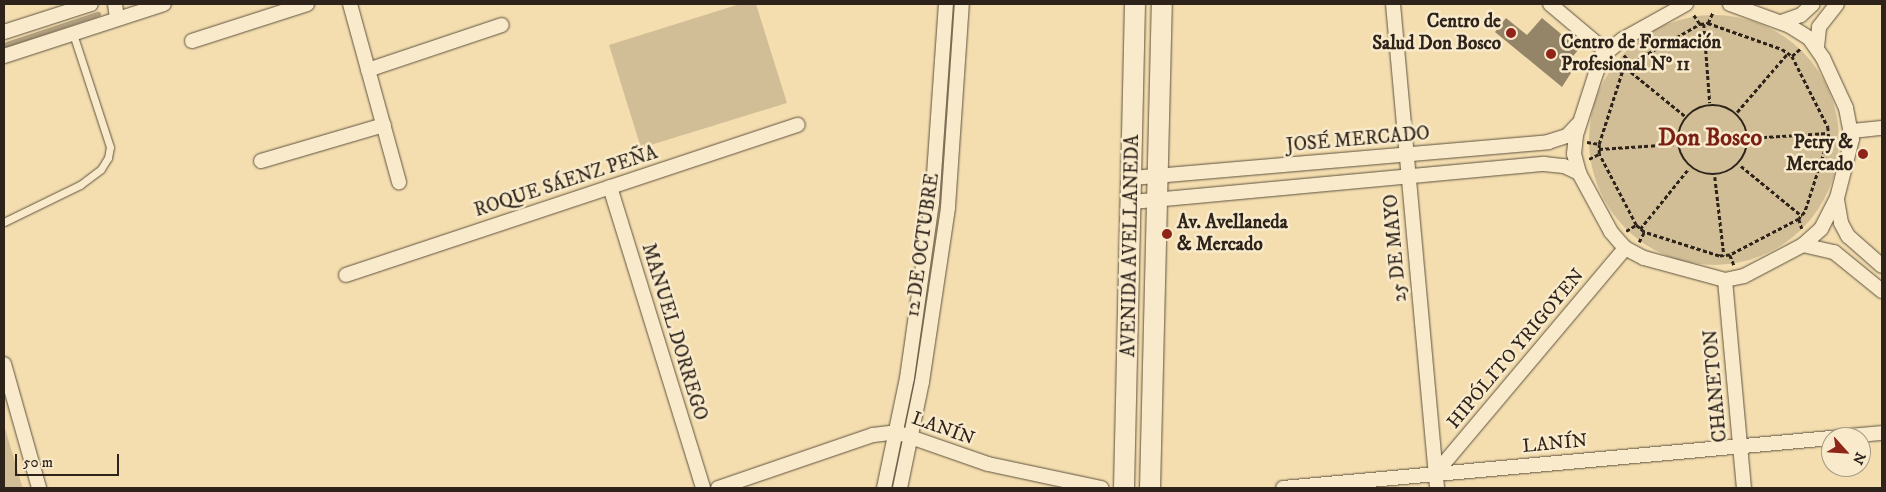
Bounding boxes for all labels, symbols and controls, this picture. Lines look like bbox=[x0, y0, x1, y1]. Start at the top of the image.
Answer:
place label: Centro de Salud Don Bosco bbox=[1372, 11, 1501, 55]
marker: Centro de Salud Don Bosco bbox=[1505, 27, 1517, 39]
place label: Centro de Formación Profesional N° 11 bbox=[1561, 32, 1721, 76]
marker: Centro de Formación Profesional N° 11 bbox=[1545, 48, 1557, 60]
street label: JOSÉ MERCADO bbox=[1285, 122, 1431, 158]
district label: Don Bosco bbox=[1658, 125, 1762, 153]
place label: Petry & Mercado bbox=[1786, 132, 1853, 176]
street label: AVENIDA AVELLANEDA bbox=[1118, 135, 1144, 357]
street label: ROQUE SÁENZ PEÑA bbox=[472, 142, 660, 222]
marker: Petry & Mercado bbox=[1857, 148, 1869, 160]
street label: 12 DE OCTUBRE bbox=[902, 172, 944, 318]
street label: 25 DE MAYO bbox=[1380, 193, 1412, 303]
place label: Av. Avellaneda & Mercado bbox=[1177, 212, 1288, 256]
marker: Av. Avellaneda & Mercado bbox=[1161, 228, 1173, 240]
street label: MANUEL DORREGO bbox=[636, 241, 712, 423]
street label: HIPÓLITO YRIGOYEN bbox=[1443, 265, 1589, 433]
street label: CHANETON bbox=[1700, 329, 1732, 443]
street label: LANÍN bbox=[909, 407, 977, 451]
north arrow bbox=[1821, 427, 1871, 477]
street label: LANÍN bbox=[1522, 430, 1588, 458]
scale bar bbox=[18, 444, 121, 476]
text: N bbox=[1848, 449, 1869, 467]
text: 50 m bbox=[23, 453, 53, 472]

